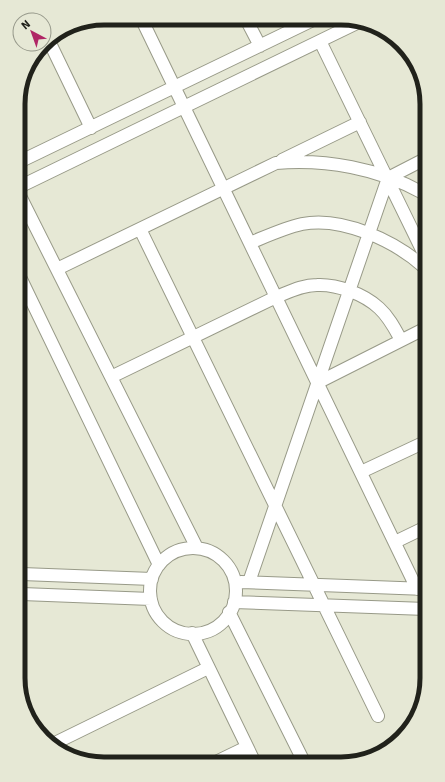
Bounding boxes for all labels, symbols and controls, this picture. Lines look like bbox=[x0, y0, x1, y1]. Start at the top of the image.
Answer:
north arrow bbox=[12, 12, 52, 52]
text: N bbox=[19, 17, 33, 32]

